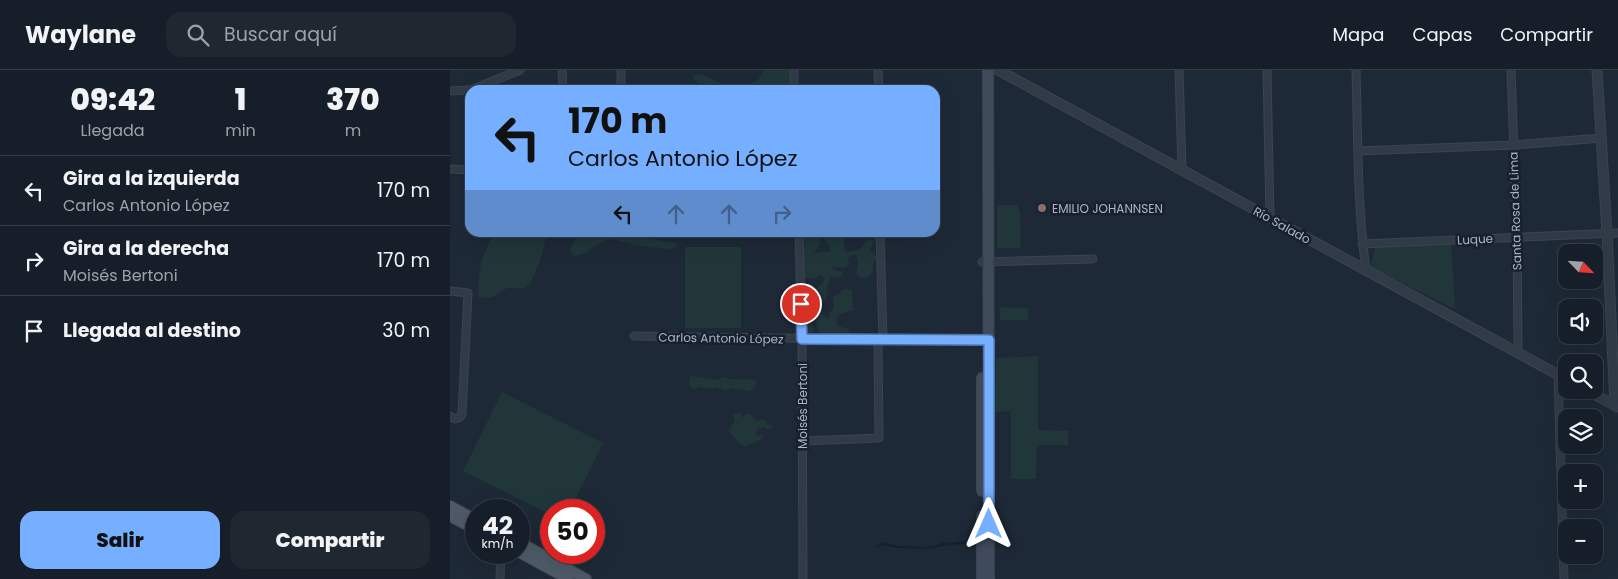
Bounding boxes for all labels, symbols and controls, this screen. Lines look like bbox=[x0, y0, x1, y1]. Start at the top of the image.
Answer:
search box bbox=[166, 12, 516, 57]
text: Waylane bbox=[25, 18, 136, 51]
icon: search bbox=[184, 21, 212, 49]
text: Buscar aquí bbox=[224, 21, 337, 48]
text: Mapa bbox=[1332, 22, 1385, 47]
text: Capas bbox=[1413, 22, 1472, 47]
text: Compartir bbox=[1500, 22, 1593, 47]
text: 09:42 bbox=[70, 78, 155, 121]
text: 1 bbox=[235, 78, 246, 121]
text: 370 bbox=[326, 78, 380, 121]
text: 170 m bbox=[568, 96, 667, 145]
icon: left bbox=[485, 105, 550, 170]
text: Llegada bbox=[81, 119, 145, 142]
text: min bbox=[225, 119, 256, 142]
text: m bbox=[345, 119, 361, 142]
text: Carlos Antonio López bbox=[568, 143, 797, 174]
street label: Santa Rosa de Lima bbox=[1504, 152, 1526, 270]
text: Gira a la izquierda bbox=[63, 165, 240, 192]
icon: left bbox=[20, 177, 48, 205]
text: 170 m bbox=[377, 177, 430, 204]
text: Carlos Antonio López bbox=[63, 194, 230, 217]
icon: left bbox=[609, 200, 637, 228]
icon: ahead bbox=[662, 200, 690, 228]
icon: ahead bbox=[715, 200, 743, 228]
icon: right bbox=[768, 200, 796, 228]
place label: EMILIO JOHANNSEN bbox=[1052, 200, 1163, 217]
marker: EMILIO JOHANNSEN bbox=[1036, 202, 1048, 214]
street label: Río Salado bbox=[1250, 202, 1314, 248]
street label: Luque bbox=[1457, 230, 1493, 248]
text: Gira a la derecha bbox=[63, 235, 229, 262]
north arrow bbox=[1558, 244, 1602, 289]
map controls bbox=[1558, 244, 1603, 564]
icon: right bbox=[20, 247, 48, 275]
text: 170 m bbox=[377, 247, 430, 274]
text: Moisés Bertoni bbox=[63, 264, 178, 287]
pin bbox=[780, 283, 822, 325]
icon: arrive bbox=[787, 290, 815, 318]
button: sound bbox=[1558, 299, 1603, 344]
icon: arrive bbox=[20, 317, 48, 345]
text: Llegada al destino bbox=[63, 317, 241, 344]
text: 30 m bbox=[382, 317, 430, 344]
street label: Carlos Antonio López bbox=[658, 328, 784, 348]
button: search bbox=[1558, 354, 1603, 399]
street label: Moisés Bertoni bbox=[794, 363, 811, 449]
button: layers bbox=[1558, 409, 1603, 454]
button: + bbox=[1558, 464, 1603, 509]
position arrow bbox=[962, 497, 1014, 549]
speed limit sign: 50 bbox=[540, 499, 605, 564]
text: 42 bbox=[482, 508, 513, 543]
button: Salir bbox=[20, 511, 220, 569]
button: Compartir bbox=[230, 511, 430, 569]
button: − bbox=[1558, 519, 1603, 564]
text: km/h bbox=[482, 535, 513, 552]

